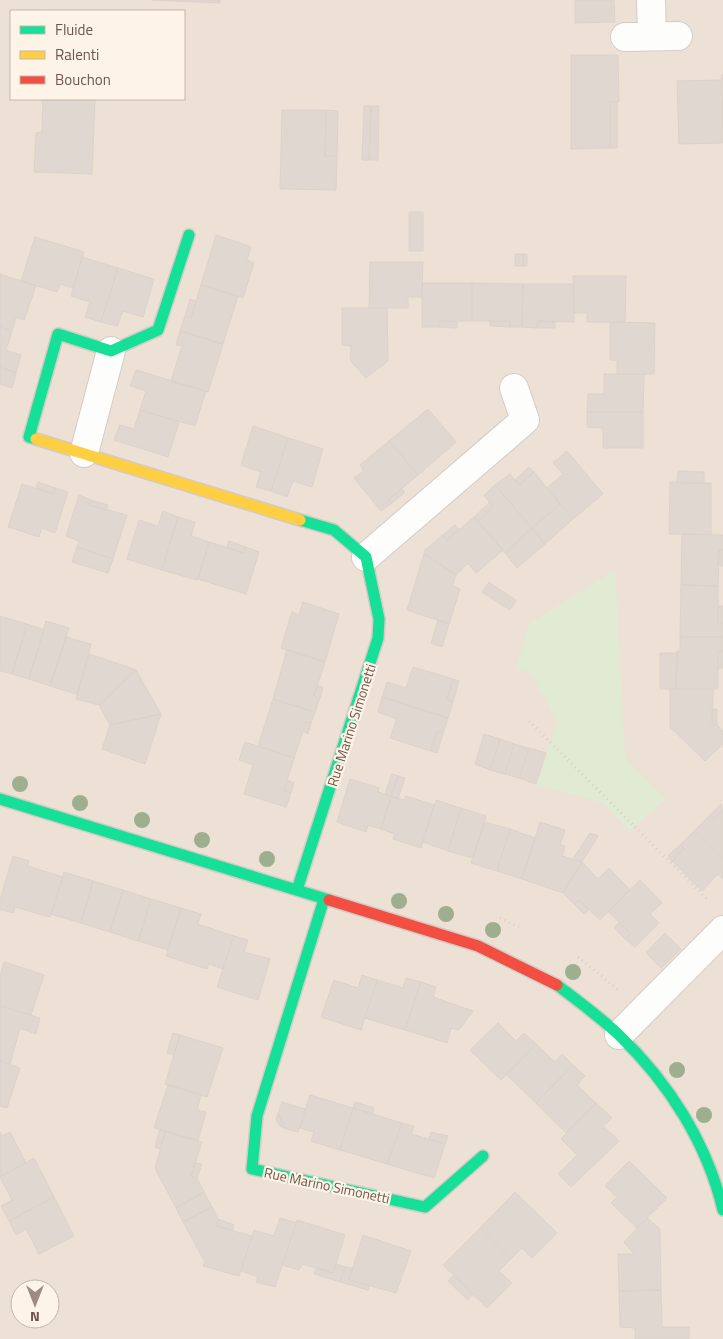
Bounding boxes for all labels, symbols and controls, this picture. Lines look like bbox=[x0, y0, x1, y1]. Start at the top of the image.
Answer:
legend bbox=[10, 10, 185, 100]
text: Fluide bbox=[55, 18, 93, 41]
text: Ralenti bbox=[55, 43, 99, 66]
text: Bouchon bbox=[55, 68, 111, 91]
street label: Rue Marino Simonetti bbox=[321, 661, 381, 789]
street label: Rue Marino Simonetti bbox=[262, 1161, 392, 1209]
north arrow bbox=[10, 1279, 60, 1329]
text: N bbox=[30, 1307, 40, 1328]

